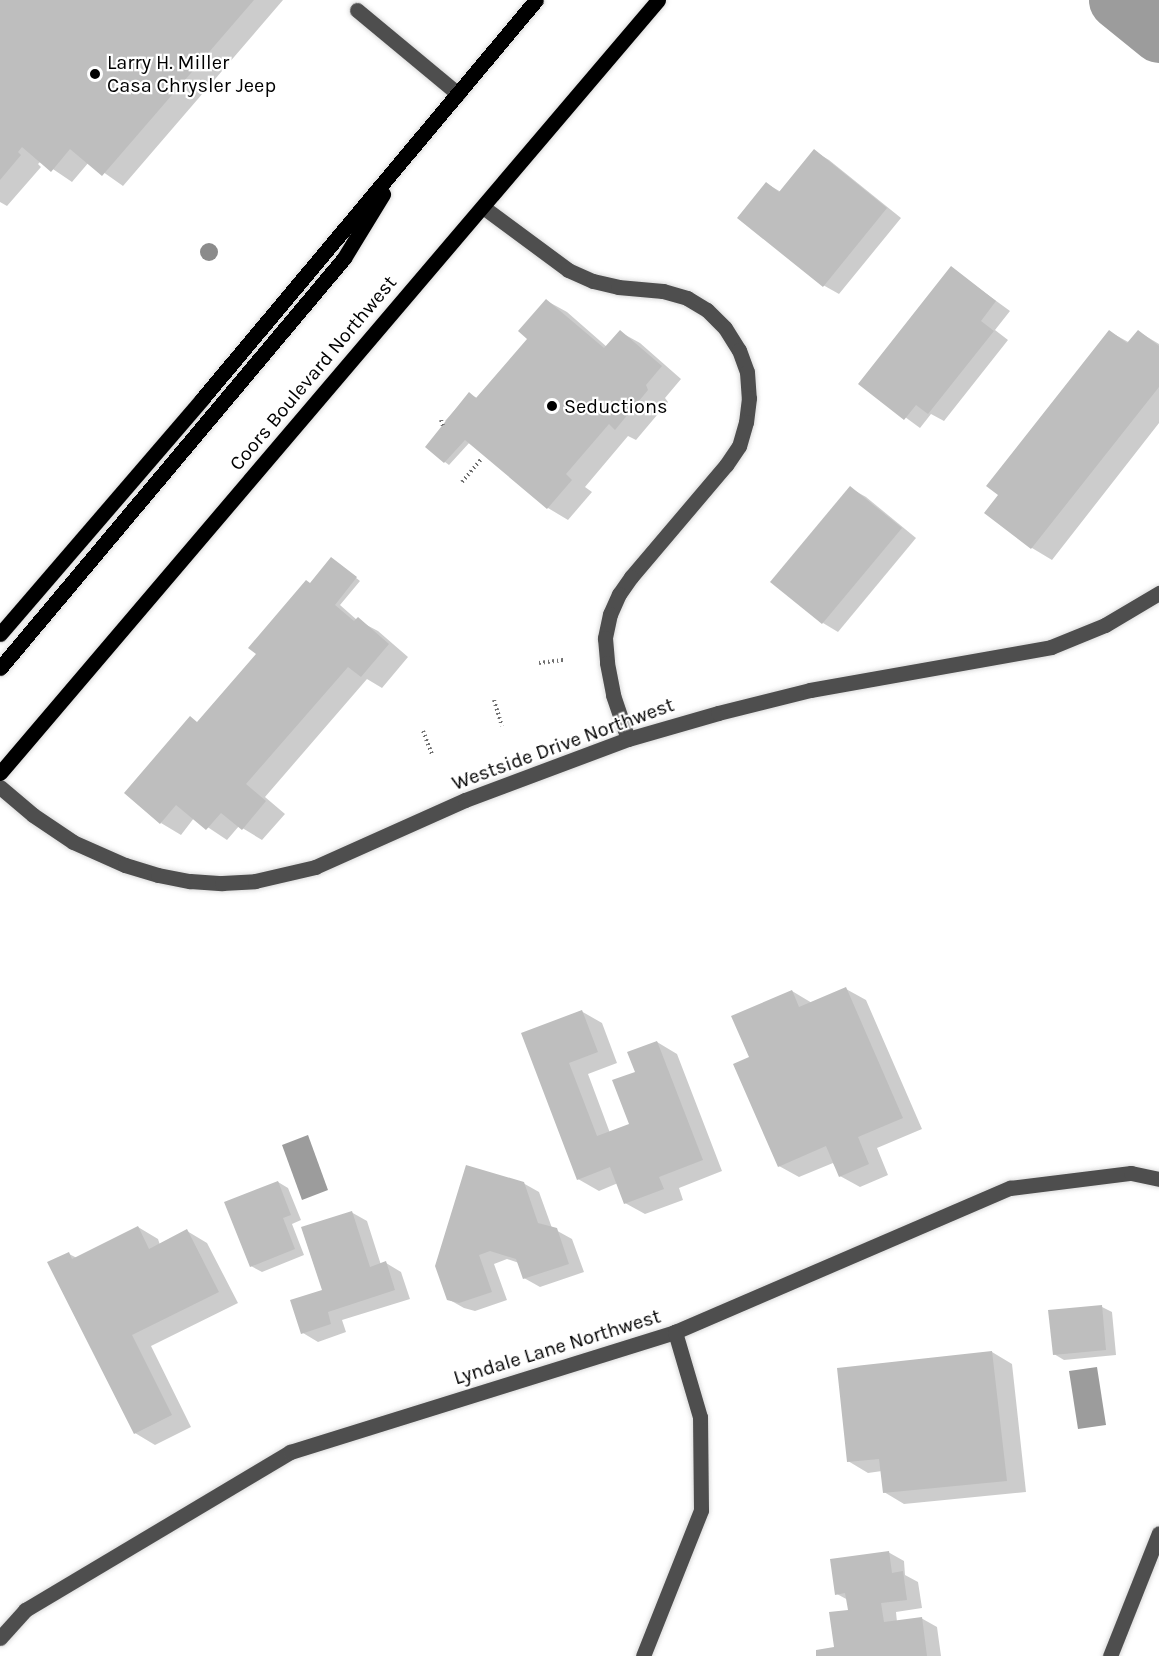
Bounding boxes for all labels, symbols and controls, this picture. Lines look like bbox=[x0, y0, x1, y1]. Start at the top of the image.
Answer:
place label: Larry H. Miller Casa Chrysler Jeep bbox=[107, 51, 276, 98]
marker: Larry H. Miller Casa Chrysler Jeep bbox=[88, 67, 102, 81]
street label: Coors Boulevard Northwest bbox=[224, 271, 402, 475]
place label: Seductions bbox=[564, 394, 668, 418]
marker: Seductions bbox=[545, 399, 559, 413]
street label: Westside Drive Northwest bbox=[449, 693, 677, 795]
street label: Lyndale Lane Northwest bbox=[451, 1304, 663, 1390]

